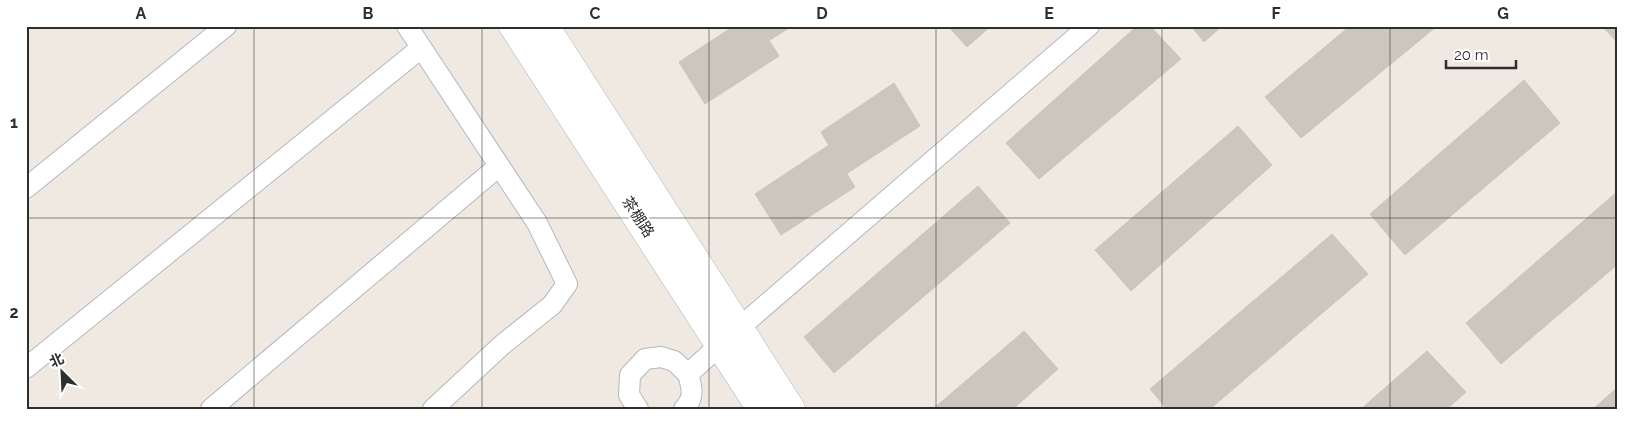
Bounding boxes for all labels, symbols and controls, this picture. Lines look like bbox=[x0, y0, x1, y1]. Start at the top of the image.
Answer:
text: A bbox=[136, 4, 147, 23]
text: B bbox=[363, 4, 374, 23]
text: C bbox=[590, 4, 601, 23]
text: D bbox=[816, 4, 828, 23]
text: E bbox=[1044, 4, 1054, 23]
text: F bbox=[1271, 4, 1281, 23]
text: G bbox=[1497, 4, 1509, 23]
scale bar bbox=[1446, 38, 1516, 70]
text: 20 m bbox=[1454, 46, 1489, 64]
text: 1 bbox=[10, 113, 18, 132]
street label: 茶棚路 bbox=[618, 193, 658, 241]
text: 2 bbox=[9, 303, 19, 322]
north arrow bbox=[38, 348, 88, 398]
text: 北 bbox=[47, 350, 66, 370]

